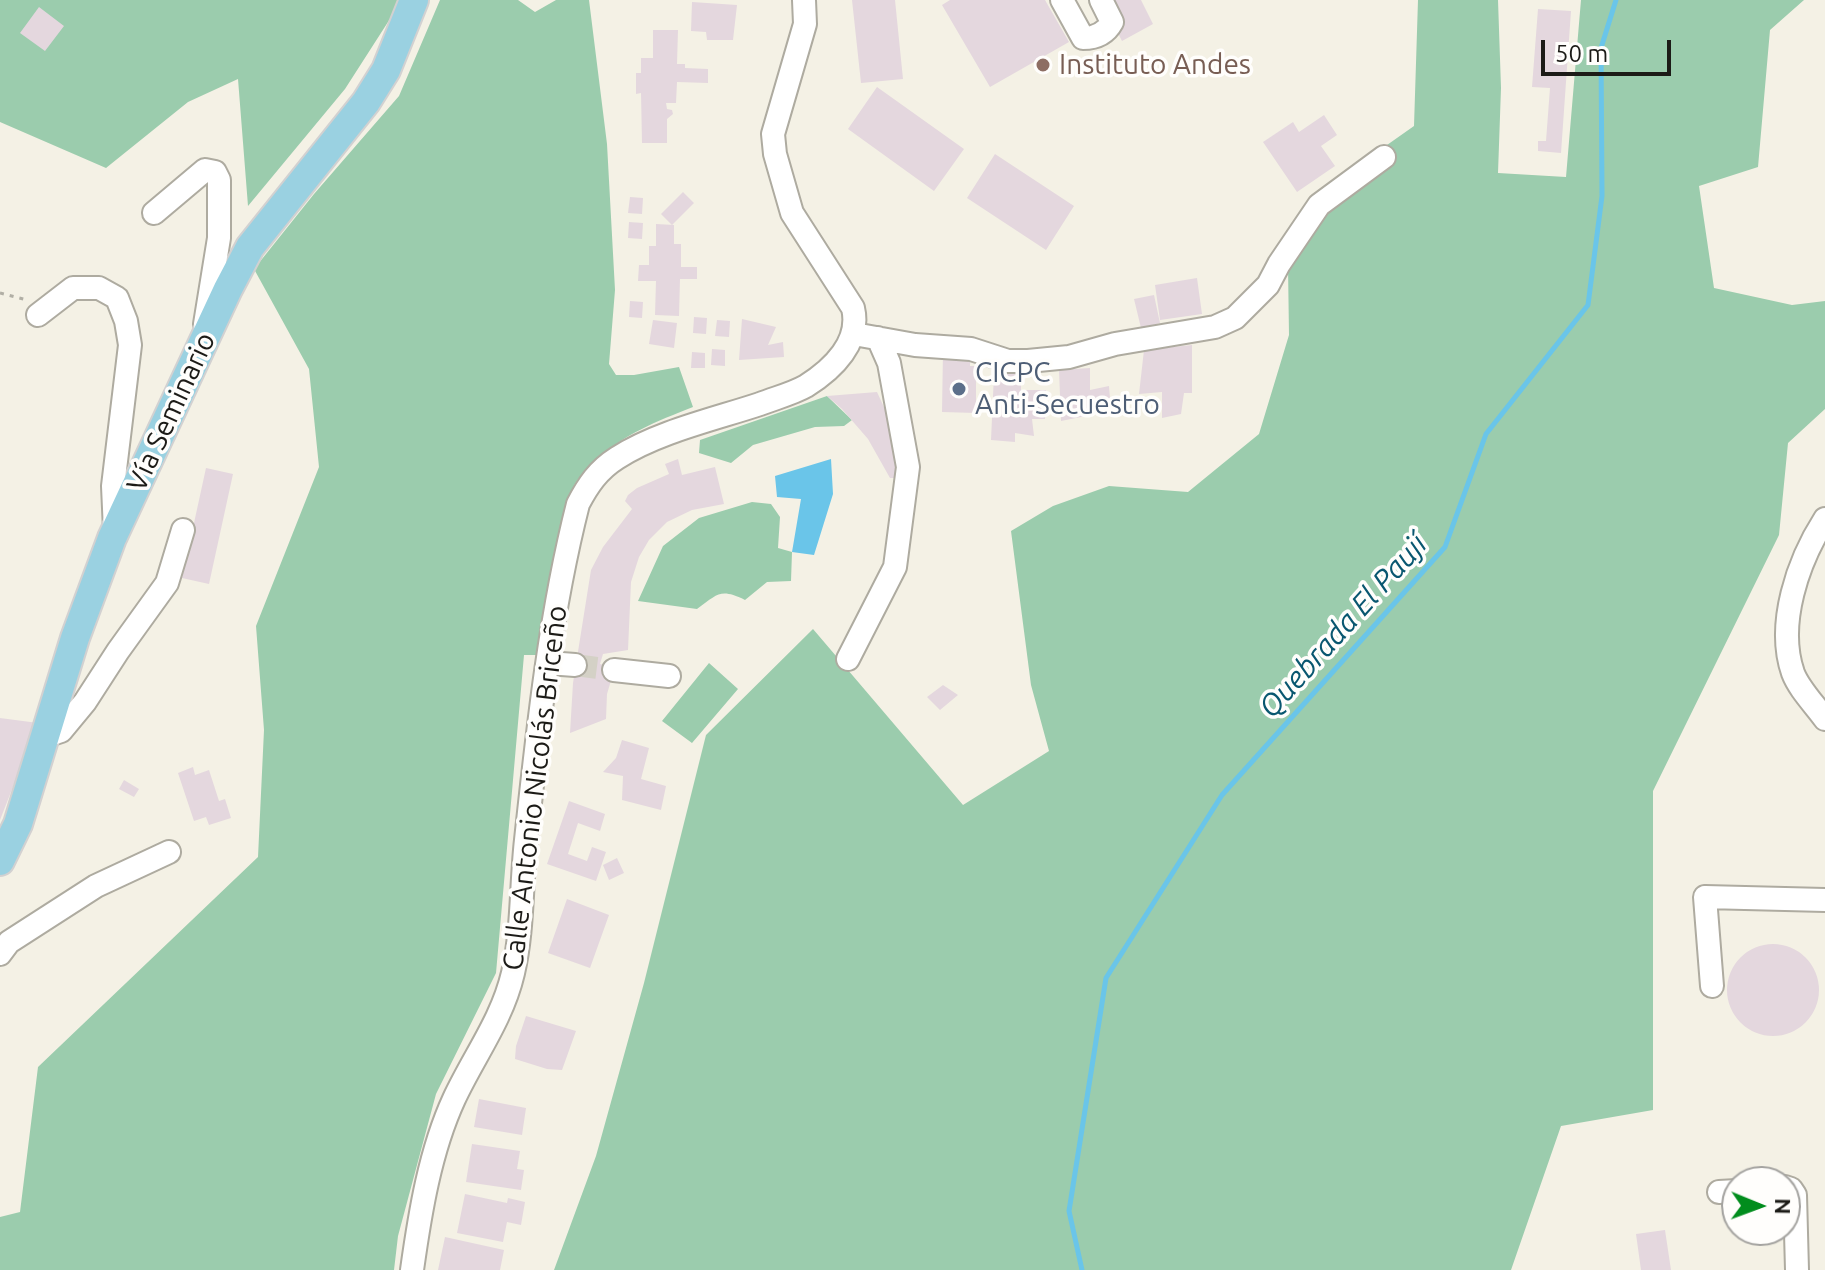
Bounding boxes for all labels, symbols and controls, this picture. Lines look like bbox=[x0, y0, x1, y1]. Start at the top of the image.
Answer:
scale bar bbox=[1545, 24, 1675, 74]
text: 50 m bbox=[1555, 40, 1608, 67]
place label: Instituto Andes bbox=[1059, 48, 1251, 82]
marker: Instituto Andes bbox=[1034, 56, 1052, 74]
street label: Vía Seminario bbox=[120, 327, 222, 497]
place label: CICPC Anti-Secuestro bbox=[975, 356, 1160, 422]
marker: CICPC Anti-Secuestro bbox=[950, 380, 968, 398]
water label: Quebrada El Paují bbox=[1251, 527, 1435, 725]
street label: Calle Antonio Nicolás Briceño bbox=[496, 604, 574, 972]
north arrow bbox=[1721, 1166, 1801, 1246]
text: N bbox=[1771, 1198, 1796, 1215]

